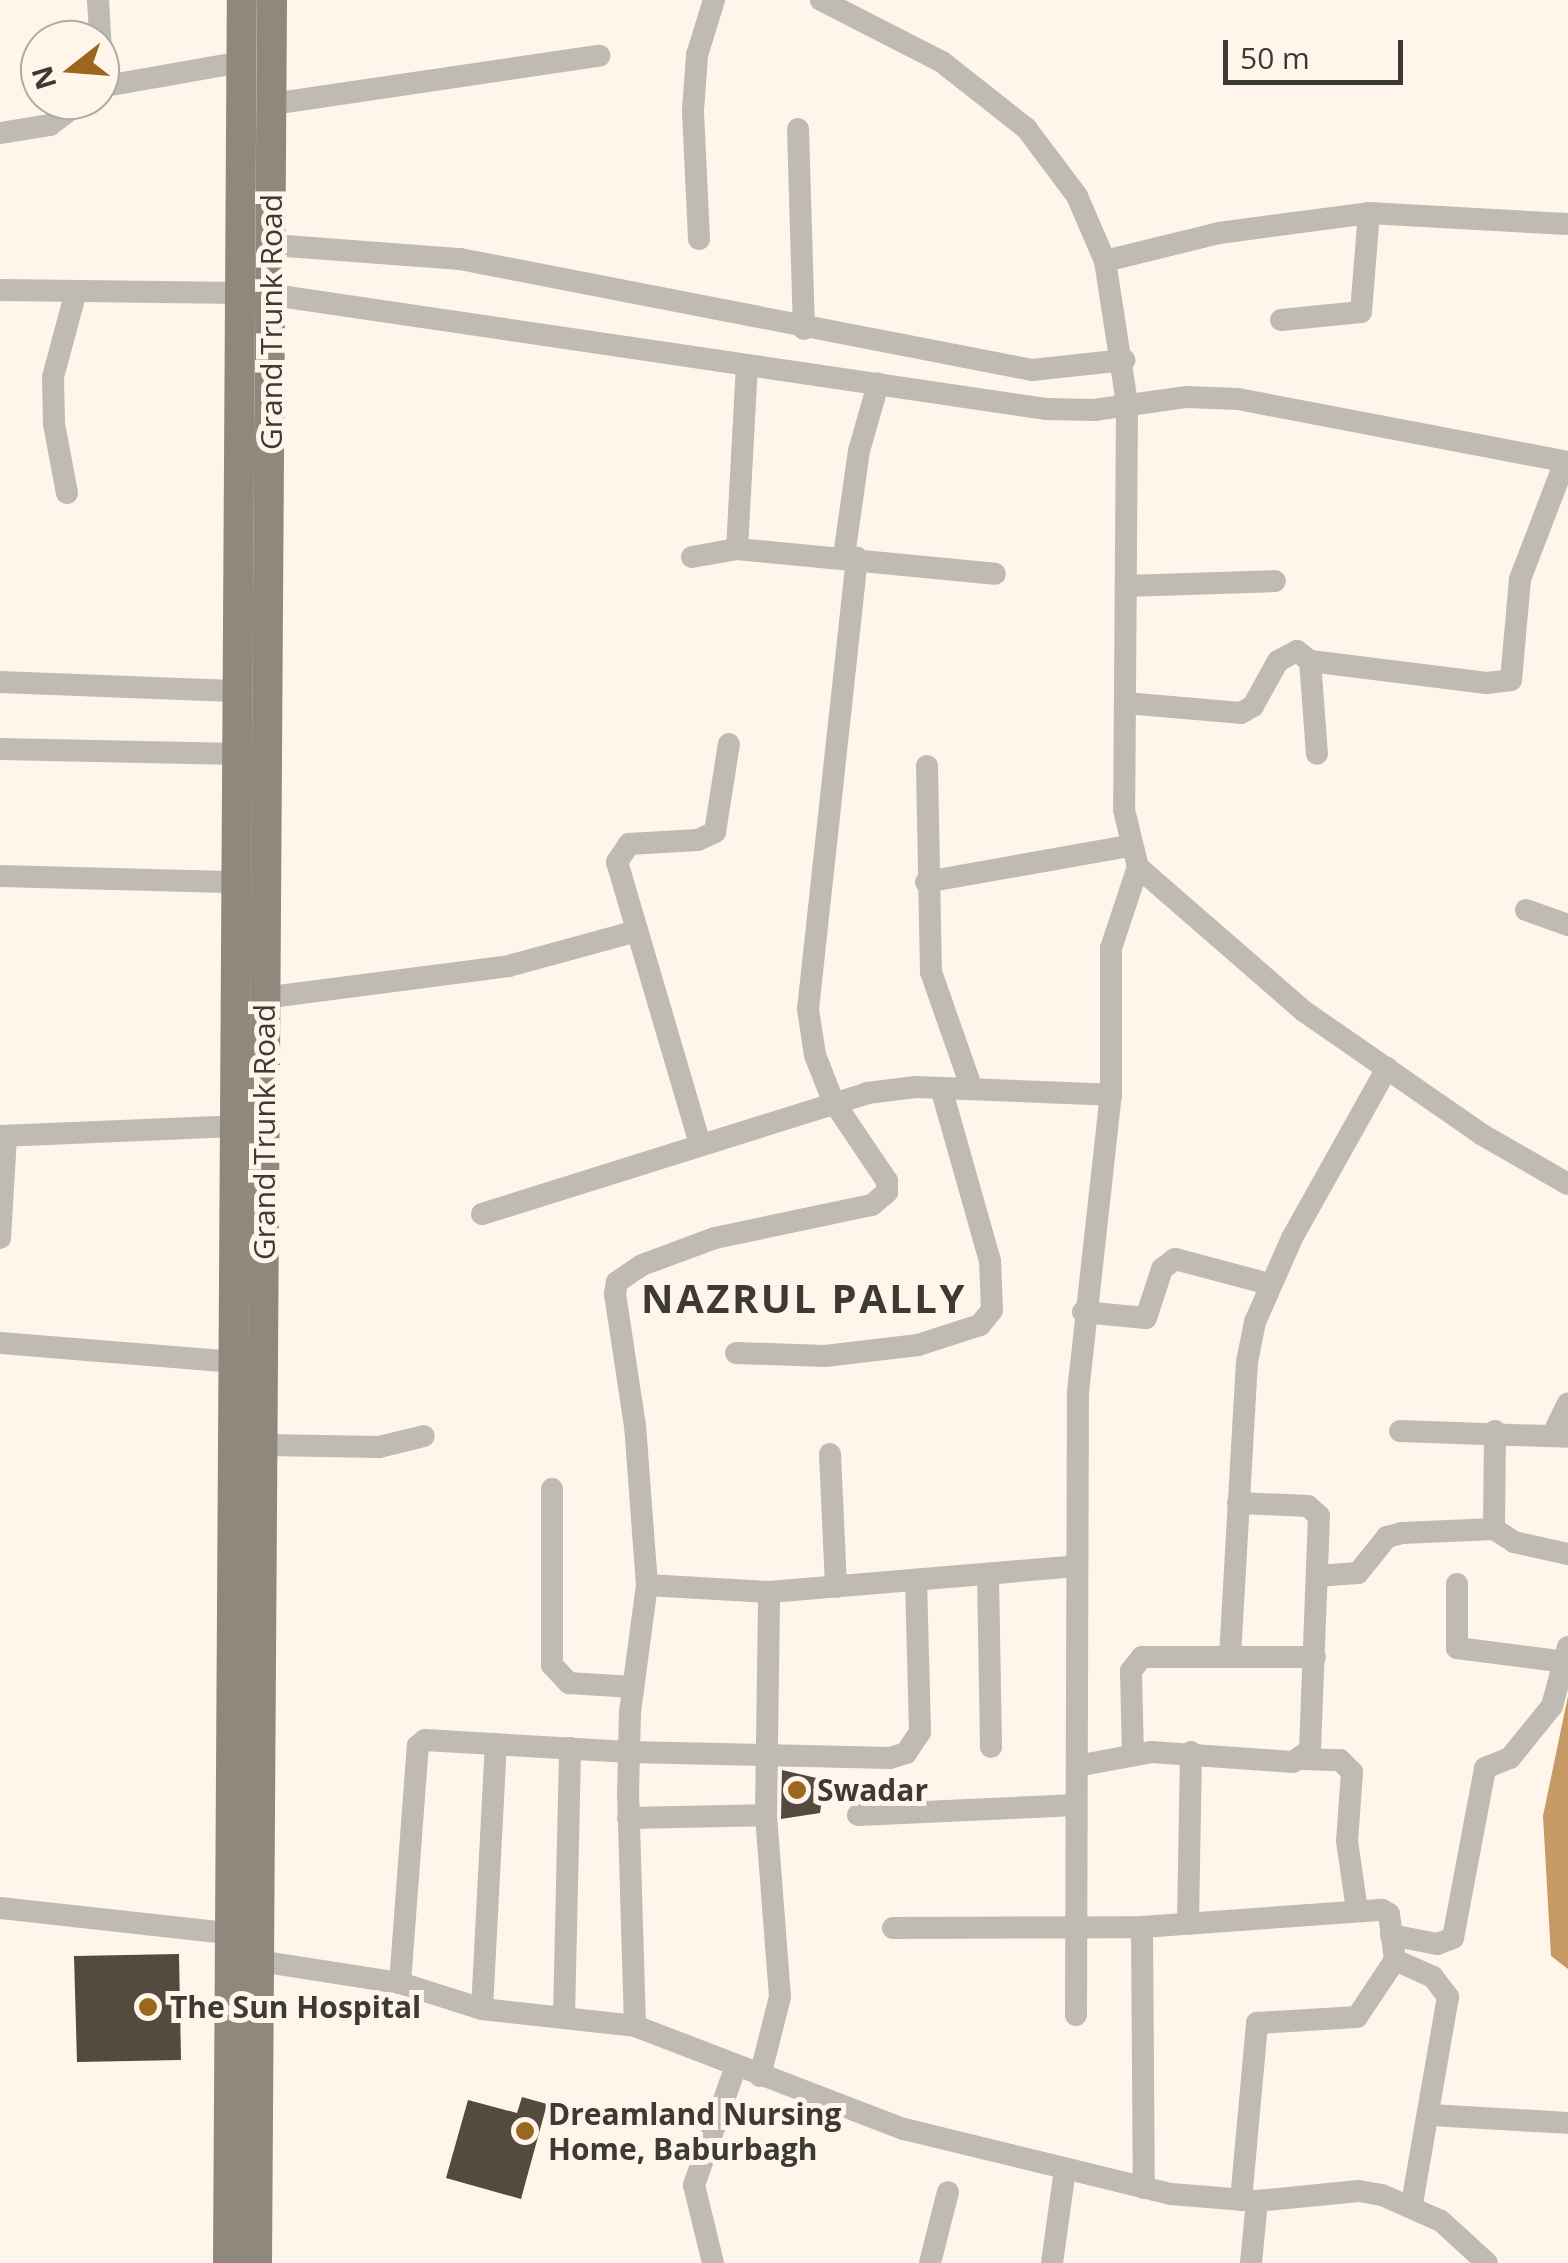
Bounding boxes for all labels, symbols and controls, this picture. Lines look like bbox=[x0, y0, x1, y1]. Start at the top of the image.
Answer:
north arrow bbox=[20, 20, 120, 120]
scale bar bbox=[1228, 20, 1408, 82]
text: 50 m bbox=[1240, 37, 1310, 78]
text: N bbox=[22, 62, 65, 95]
street label: Grand Trunk Road bbox=[253, 194, 289, 450]
street label: Grand Trunk Road bbox=[246, 1004, 282, 1260]
district label: NAZRUL PALLY bbox=[641, 1274, 967, 1322]
place label: Swadar bbox=[817, 1772, 928, 1808]
marker: Swadar bbox=[786, 1779, 808, 1801]
place label: The Sun Hospital bbox=[170, 1989, 421, 2025]
marker: The Sun Hospital bbox=[135, 1994, 161, 2020]
place label: Dreamland Nursing Home, Baburbagh bbox=[548, 2096, 841, 2166]
marker: Dreamland Nursing Home, Baburbagh bbox=[512, 2118, 538, 2144]

